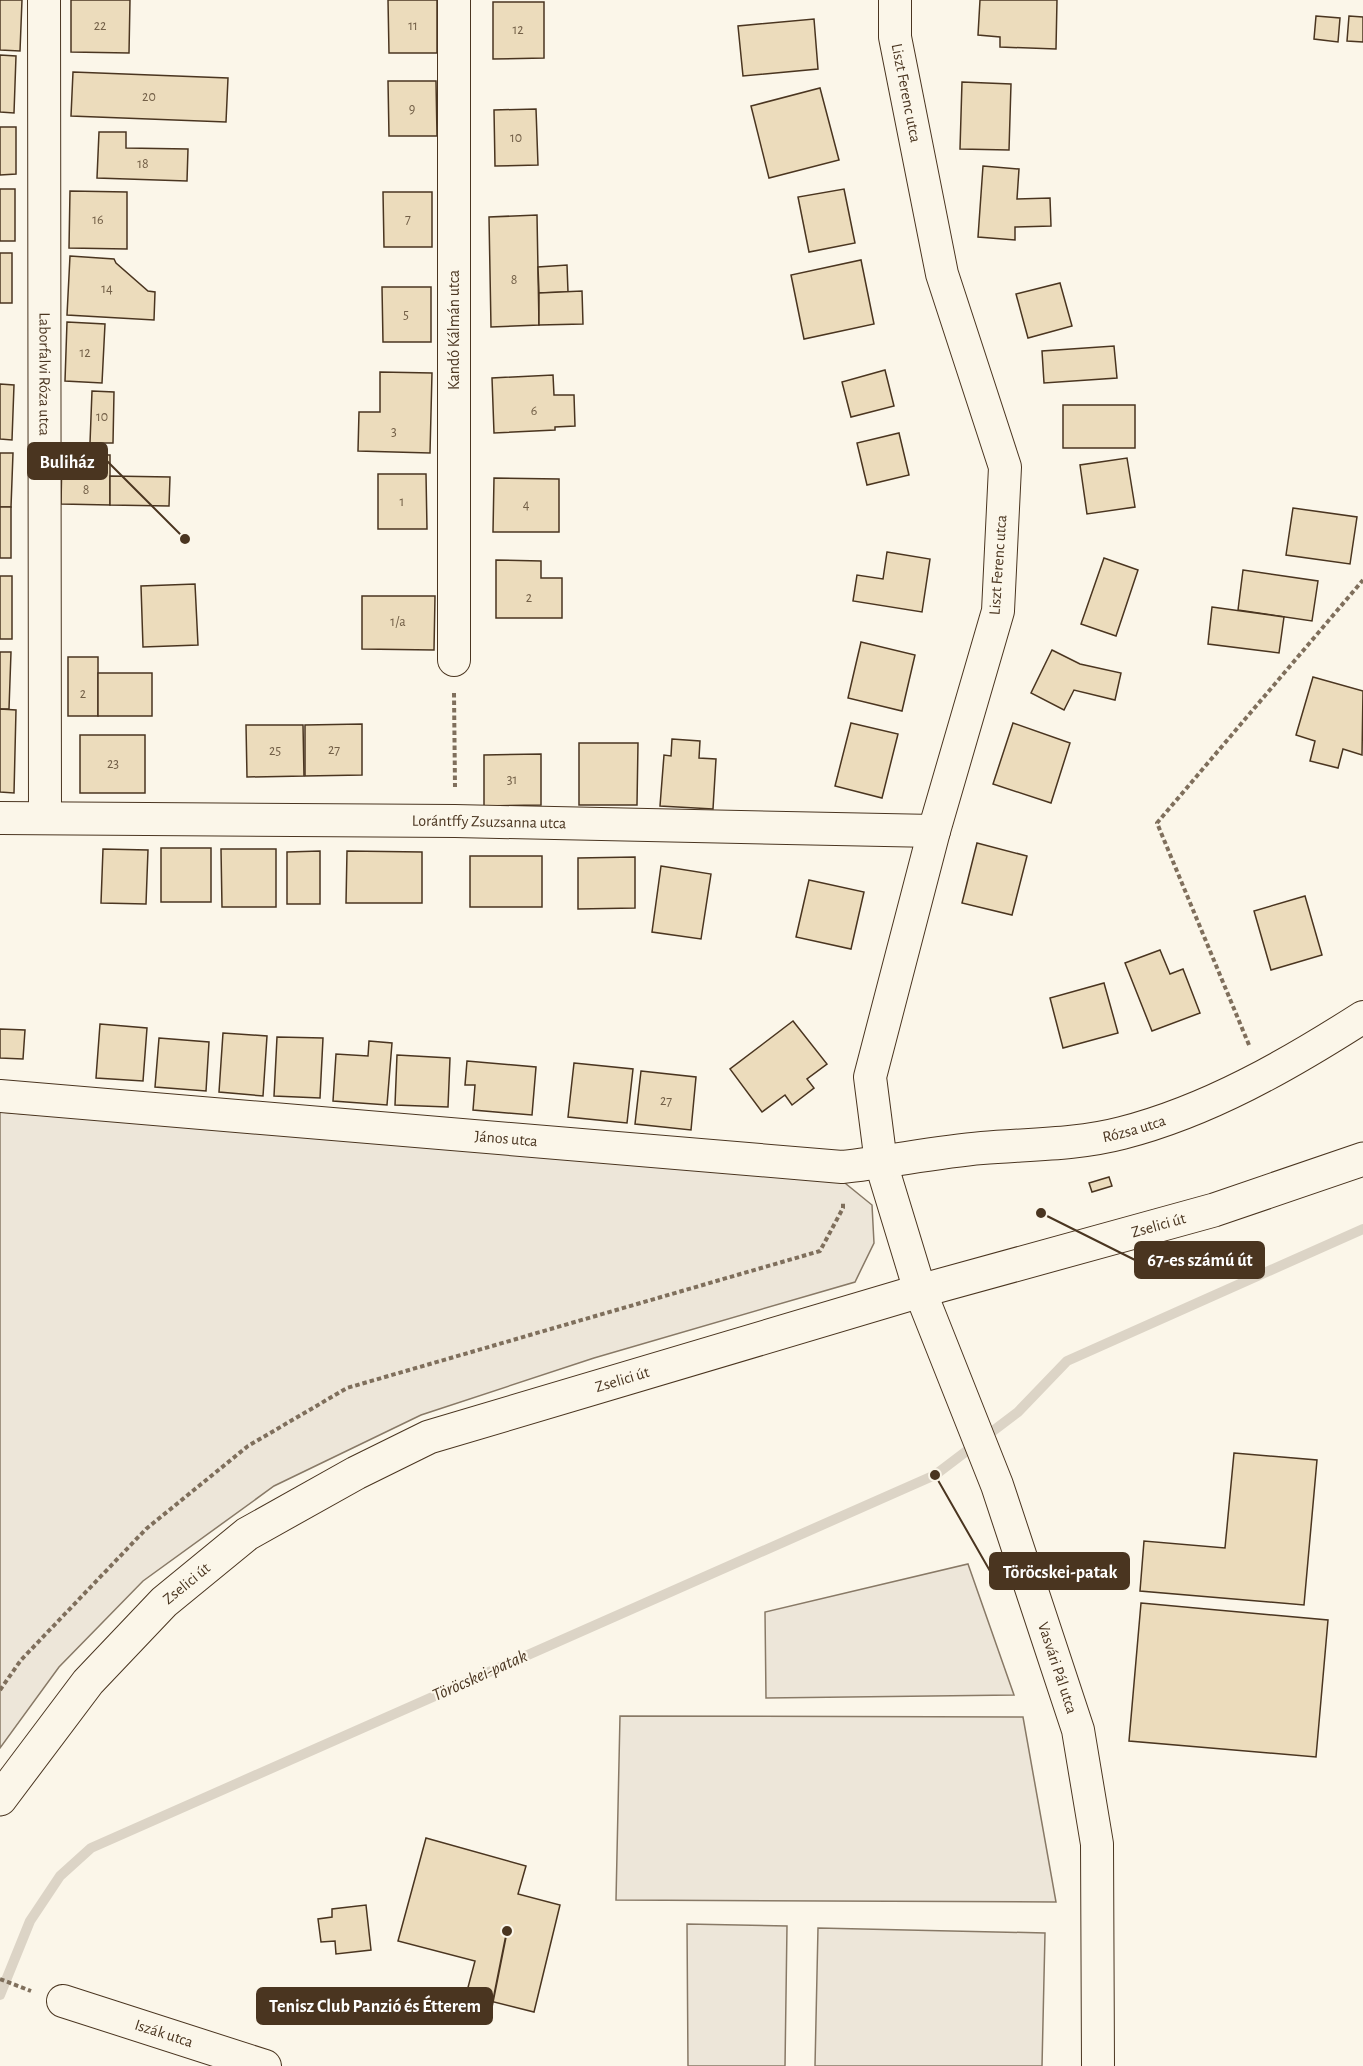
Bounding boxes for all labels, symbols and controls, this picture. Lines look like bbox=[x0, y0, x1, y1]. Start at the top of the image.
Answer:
house number: 22 bbox=[94, 19, 106, 33]
house number: 11 bbox=[408, 19, 418, 33]
house number: 12 bbox=[512, 23, 524, 37]
street label: Liszt Ferenc utca bbox=[888, 42, 924, 144]
house number: 20 bbox=[142, 90, 156, 104]
house number: 9 bbox=[409, 102, 415, 116]
house number: 10 bbox=[510, 131, 522, 145]
house number: 18 bbox=[137, 157, 149, 171]
house number: 7 bbox=[405, 212, 411, 226]
house number: 16 bbox=[92, 213, 104, 227]
street label: Kandó Kálmán utca bbox=[446, 270, 462, 390]
house number: 8 bbox=[511, 273, 517, 287]
house number: 14 bbox=[101, 282, 113, 296]
house number: 5 bbox=[403, 308, 409, 322]
street label: Laborfalvi Róza utca bbox=[36, 312, 53, 436]
house number: 12 bbox=[79, 346, 91, 360]
house number: 6 bbox=[531, 404, 537, 418]
house number: 10 bbox=[96, 410, 108, 424]
house number: 3 bbox=[391, 425, 397, 439]
callout: Buliház bbox=[28, 443, 107, 479]
text: Buliház bbox=[39, 454, 95, 472]
house number: 8 bbox=[83, 483, 89, 497]
house number: 1 bbox=[400, 495, 404, 509]
house number: 4 bbox=[523, 498, 530, 512]
street label: Liszt Ferenc utca bbox=[987, 514, 1009, 616]
house number: 2 bbox=[526, 591, 532, 605]
house number: 1/a bbox=[390, 615, 406, 629]
house number: 2 bbox=[80, 687, 86, 701]
house number: 27 bbox=[328, 743, 340, 757]
house number: 25 bbox=[269, 744, 281, 758]
house number: 23 bbox=[107, 757, 119, 771]
house number: 31 bbox=[507, 773, 517, 787]
street label: Lorántffy Zsuzsanna utca bbox=[412, 813, 566, 831]
house number: 27 bbox=[660, 1094, 672, 1108]
street label: Rózsa utca bbox=[1101, 1112, 1168, 1145]
street label: János utca bbox=[474, 1128, 538, 1149]
street label: Zselici út bbox=[1130, 1210, 1187, 1240]
callout: 67-es számú út bbox=[1135, 1242, 1264, 1278]
text: 67-es számú út bbox=[1147, 1252, 1253, 1270]
street label: Zselici út bbox=[593, 1364, 651, 1395]
callout: Töröcskei-patak bbox=[990, 1553, 1129, 1589]
street label: Zselici út bbox=[160, 1560, 213, 1607]
text: Töröcskei-patak bbox=[1003, 1564, 1117, 1582]
street label: Vasvári Pál utca bbox=[1035, 1620, 1080, 1716]
water label: Töröcskei-patak bbox=[430, 1647, 530, 1705]
callout: Tenisz Club Panzió és Étterem bbox=[257, 1988, 492, 2024]
text: Tenisz Club Panzió és Étterem bbox=[269, 1995, 481, 2016]
street label: Iszák utca bbox=[133, 2017, 195, 2050]

